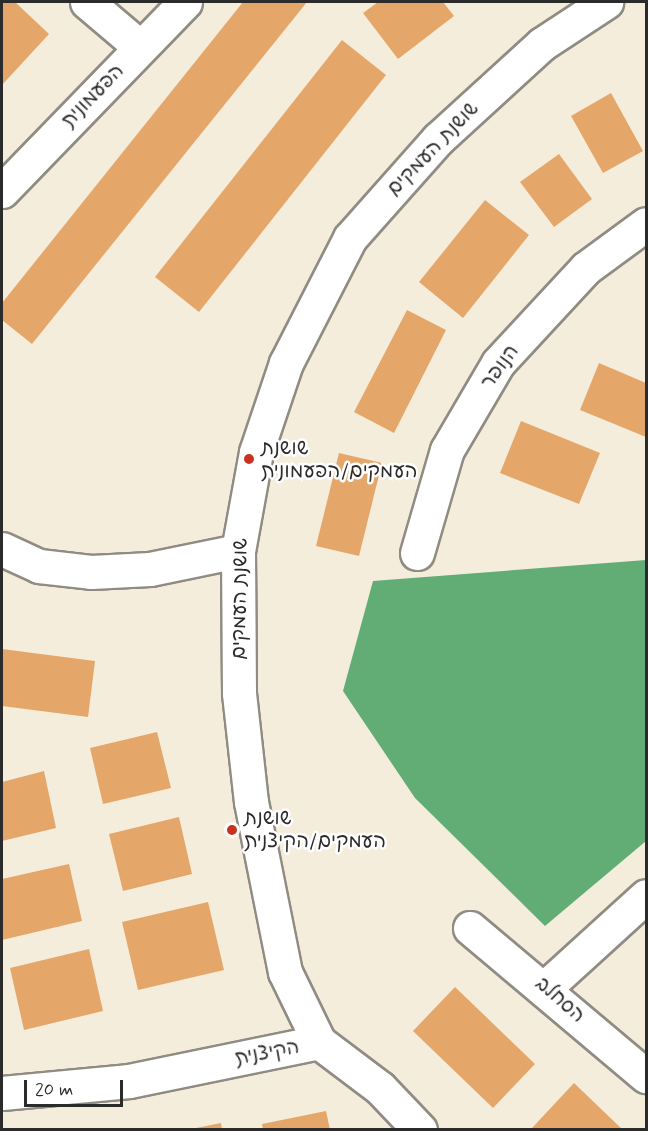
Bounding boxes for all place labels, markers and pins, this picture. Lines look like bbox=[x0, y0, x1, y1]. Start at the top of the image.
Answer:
place label: שושנת העמקים/הפעמונית bbox=[261, 436, 418, 483]
marker: שושנת העמקים/הפעמונית bbox=[242, 452, 256, 466]
place label: שושנת העמקים/הקיצנית bbox=[244, 807, 386, 854]
marker: שושנת העמקים/הקיצנית bbox=[225, 823, 239, 837]

